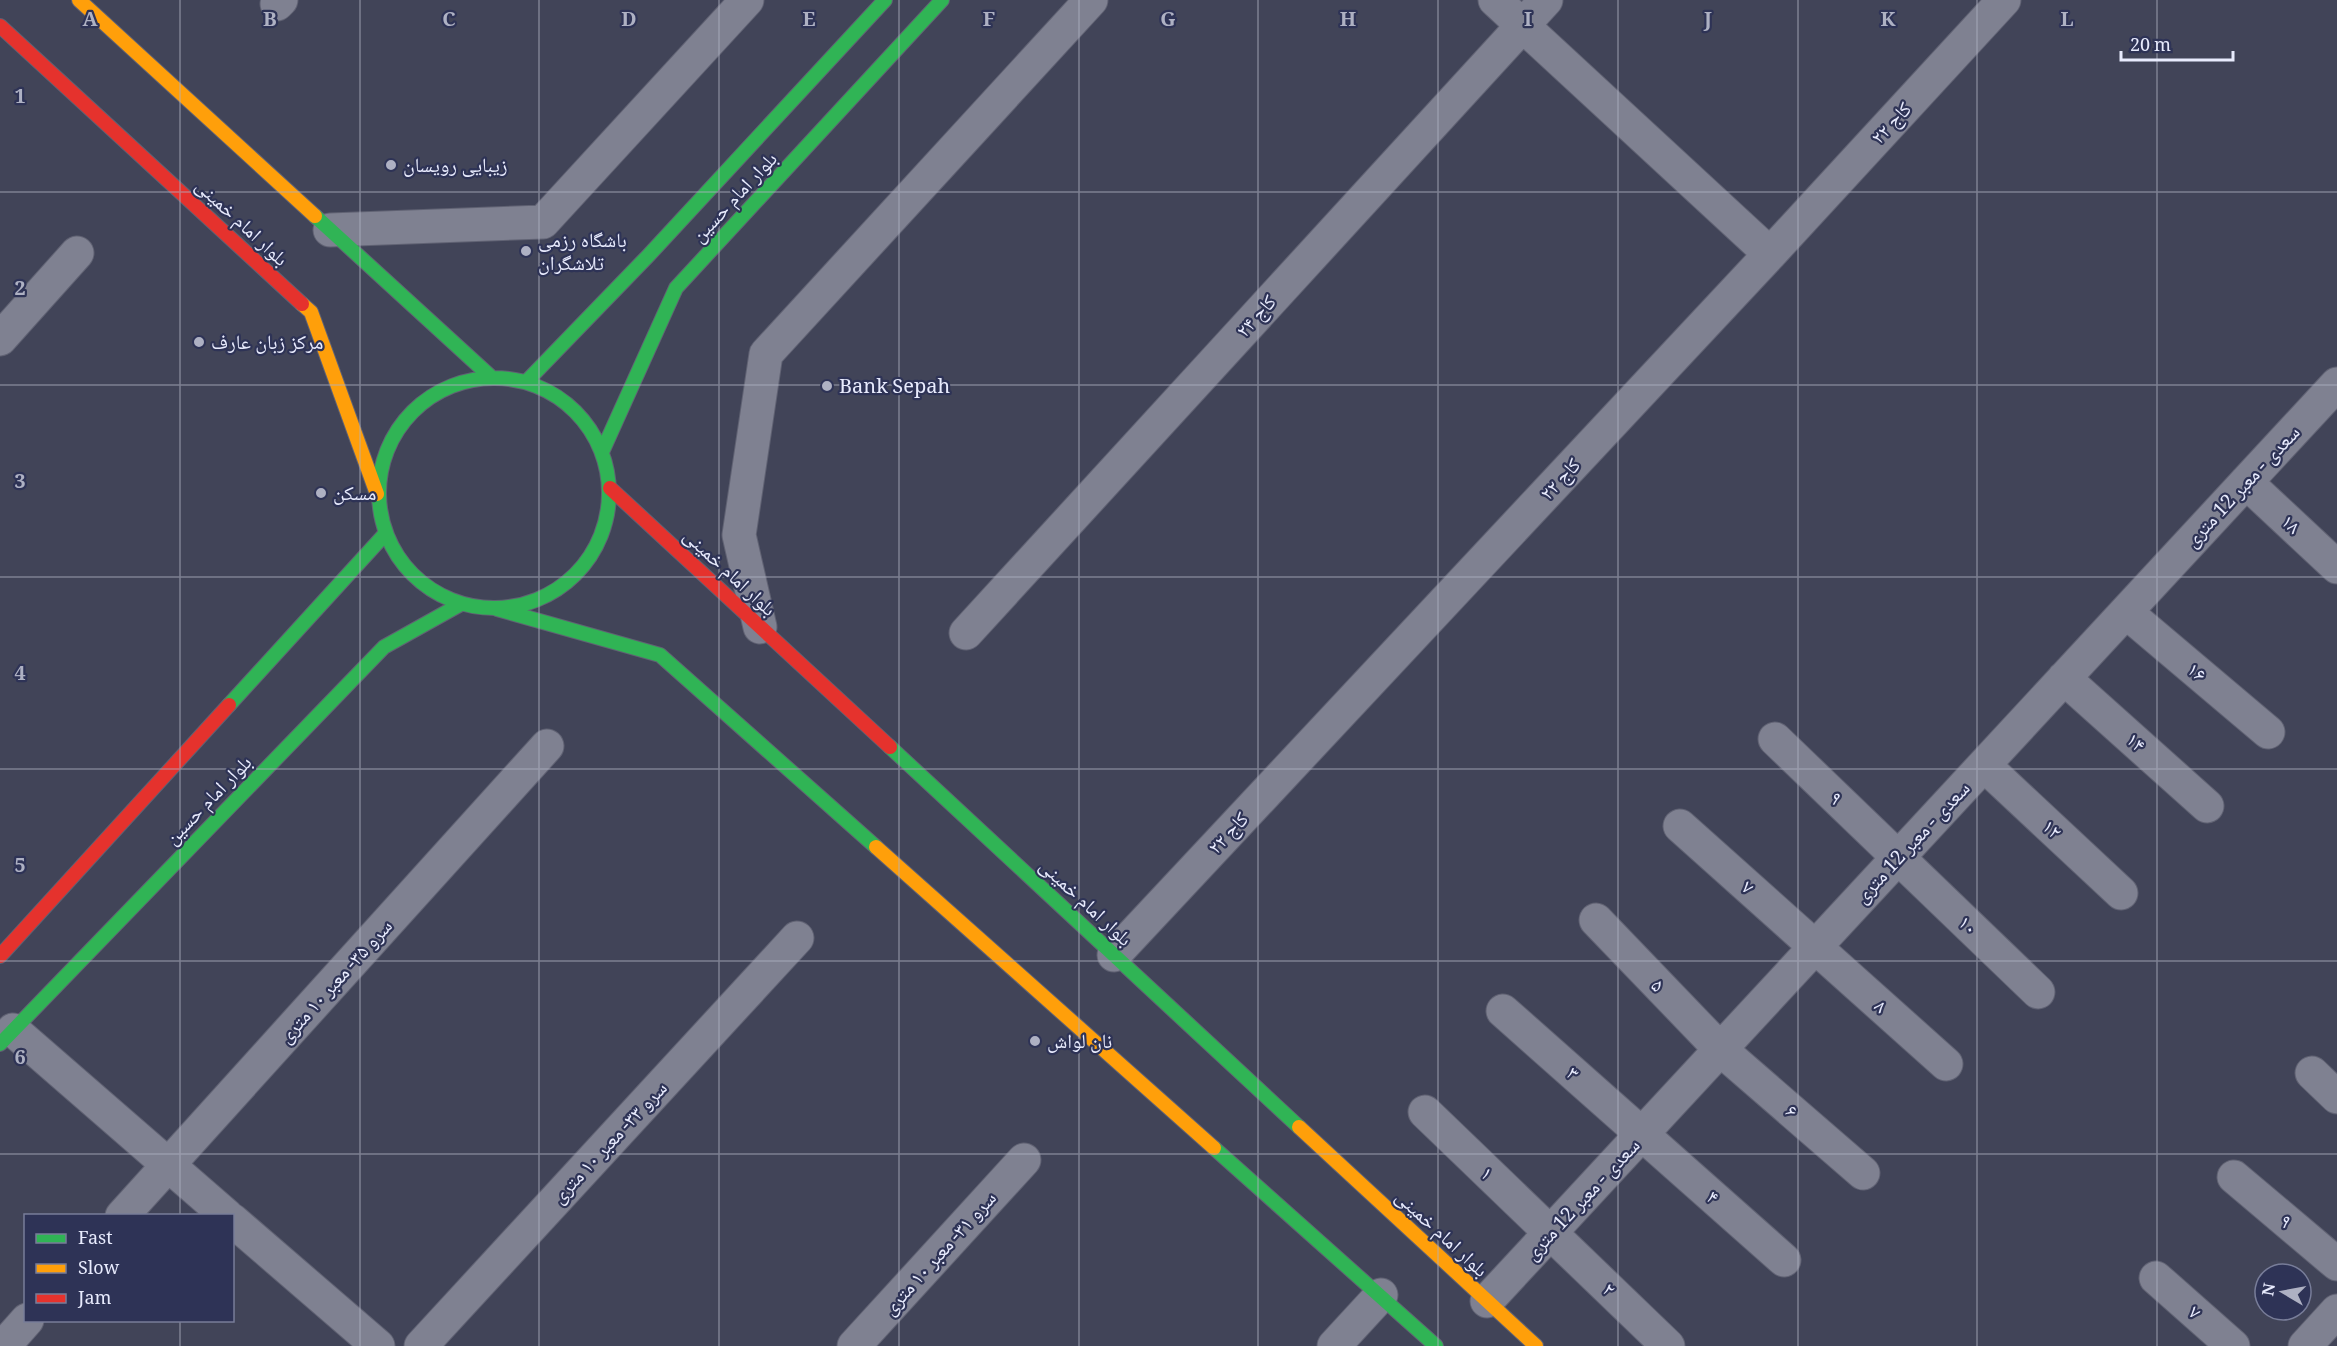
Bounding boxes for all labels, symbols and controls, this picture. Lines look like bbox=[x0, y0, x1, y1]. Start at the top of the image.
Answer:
text: A bbox=[82, 5, 98, 39]
text: B bbox=[263, 5, 277, 39]
text: C bbox=[442, 5, 456, 39]
text: D bbox=[621, 5, 637, 39]
text: E bbox=[802, 5, 816, 39]
text: F bbox=[983, 5, 995, 39]
text: G bbox=[1160, 5, 1176, 39]
text: H bbox=[1340, 5, 1356, 39]
text: I bbox=[1524, 5, 1532, 39]
text: J bbox=[1703, 5, 1712, 39]
text: K bbox=[1881, 5, 1897, 39]
text: L bbox=[2060, 5, 2074, 39]
scale bar bbox=[2121, 24, 2234, 62]
text: 20 m bbox=[2130, 32, 2171, 62]
text: 1 bbox=[14, 82, 26, 116]
street label: کاج ۲۲ bbox=[1864, 96, 1922, 154]
street label: بلوار امام حسین bbox=[685, 146, 788, 253]
place label: زیبایی رویسان bbox=[403, 151, 507, 185]
marker: زیبایی رویسان bbox=[384, 158, 398, 172]
street label: بلوار امام خمینی bbox=[185, 172, 295, 277]
place label: باشگاه رزمی تلاشگران bbox=[538, 226, 627, 283]
marker: باشگاه رزمی تلاشگران bbox=[519, 244, 533, 258]
text: 2 bbox=[14, 274, 26, 308]
street label: کاج ۲۴ bbox=[1229, 289, 1287, 347]
place label: مرکز زبان عارف bbox=[211, 328, 323, 362]
marker: مرکز زبان عارف bbox=[192, 335, 206, 349]
place label: Bank Sepah bbox=[839, 372, 950, 406]
marker: Bank Sepah bbox=[820, 379, 834, 393]
street label: سعدی - معبر 12 متری bbox=[2178, 419, 2310, 557]
street label: کاج ۲۲ bbox=[1533, 452, 1591, 510]
text: 3 bbox=[14, 467, 26, 501]
place label: مسکن bbox=[333, 479, 376, 513]
marker: مسکن bbox=[314, 486, 328, 500]
street label: ۱۸ bbox=[2271, 508, 2307, 545]
street label: بلوار امام خمینی bbox=[673, 522, 783, 627]
street label: ۱۶ bbox=[2177, 656, 2213, 693]
text: 4 bbox=[14, 659, 26, 693]
street label: ۱۴ bbox=[2116, 726, 2152, 763]
street label: بلوار امام حسین bbox=[158, 749, 262, 855]
street label: سعدی - معبر 12 متری bbox=[1848, 775, 1980, 913]
street label: ۹ bbox=[1819, 785, 1849, 815]
street label: کاج ۲۲ bbox=[1201, 806, 1259, 864]
street label: ۱۲ bbox=[2032, 813, 2068, 850]
text: 5 bbox=[14, 851, 26, 885]
street label: بلوار امام خمینی bbox=[1029, 852, 1139, 957]
street label: ۷ bbox=[1731, 874, 1761, 905]
street label: ۱۰ bbox=[1948, 909, 1984, 946]
street label: سرو ۳۵- معبر ۱۰ متری bbox=[272, 913, 403, 1053]
street label: ۵ bbox=[1640, 972, 1671, 1002]
street label: ۸ bbox=[1864, 993, 1894, 1024]
place label: نان لواش bbox=[1047, 1027, 1112, 1061]
marker: نان لواش bbox=[1028, 1034, 1042, 1048]
text: 6 bbox=[14, 1043, 26, 1077]
street label: ۳ bbox=[1556, 1060, 1586, 1091]
street label: سرو ۳۳- معبر ۱۰ متری bbox=[545, 1074, 678, 1214]
street label: ۶ bbox=[1775, 1097, 1805, 1129]
street label: سعدی - معبر 12 متری bbox=[1518, 1132, 1650, 1270]
street label: ۱ bbox=[1470, 1160, 1500, 1191]
street label: بلوار امام خمینی bbox=[1385, 1183, 1495, 1288]
street label: ۴ bbox=[1696, 1183, 1726, 1215]
street label: سرو ۳۱- معبر ۱۰ متری bbox=[876, 1185, 1007, 1325]
street label: ۹ bbox=[2270, 1207, 2298, 1239]
legend bbox=[24, 1214, 234, 1322]
text: Fast bbox=[78, 1225, 113, 1255]
text: Slow bbox=[78, 1255, 120, 1285]
north arrow bbox=[2253, 1262, 2313, 1322]
street label: ۲ bbox=[1592, 1276, 1622, 1307]
text: N bbox=[2256, 1281, 2285, 1298]
text: Jam bbox=[77, 1285, 112, 1315]
street label: ۷ bbox=[2178, 1299, 2208, 1330]

